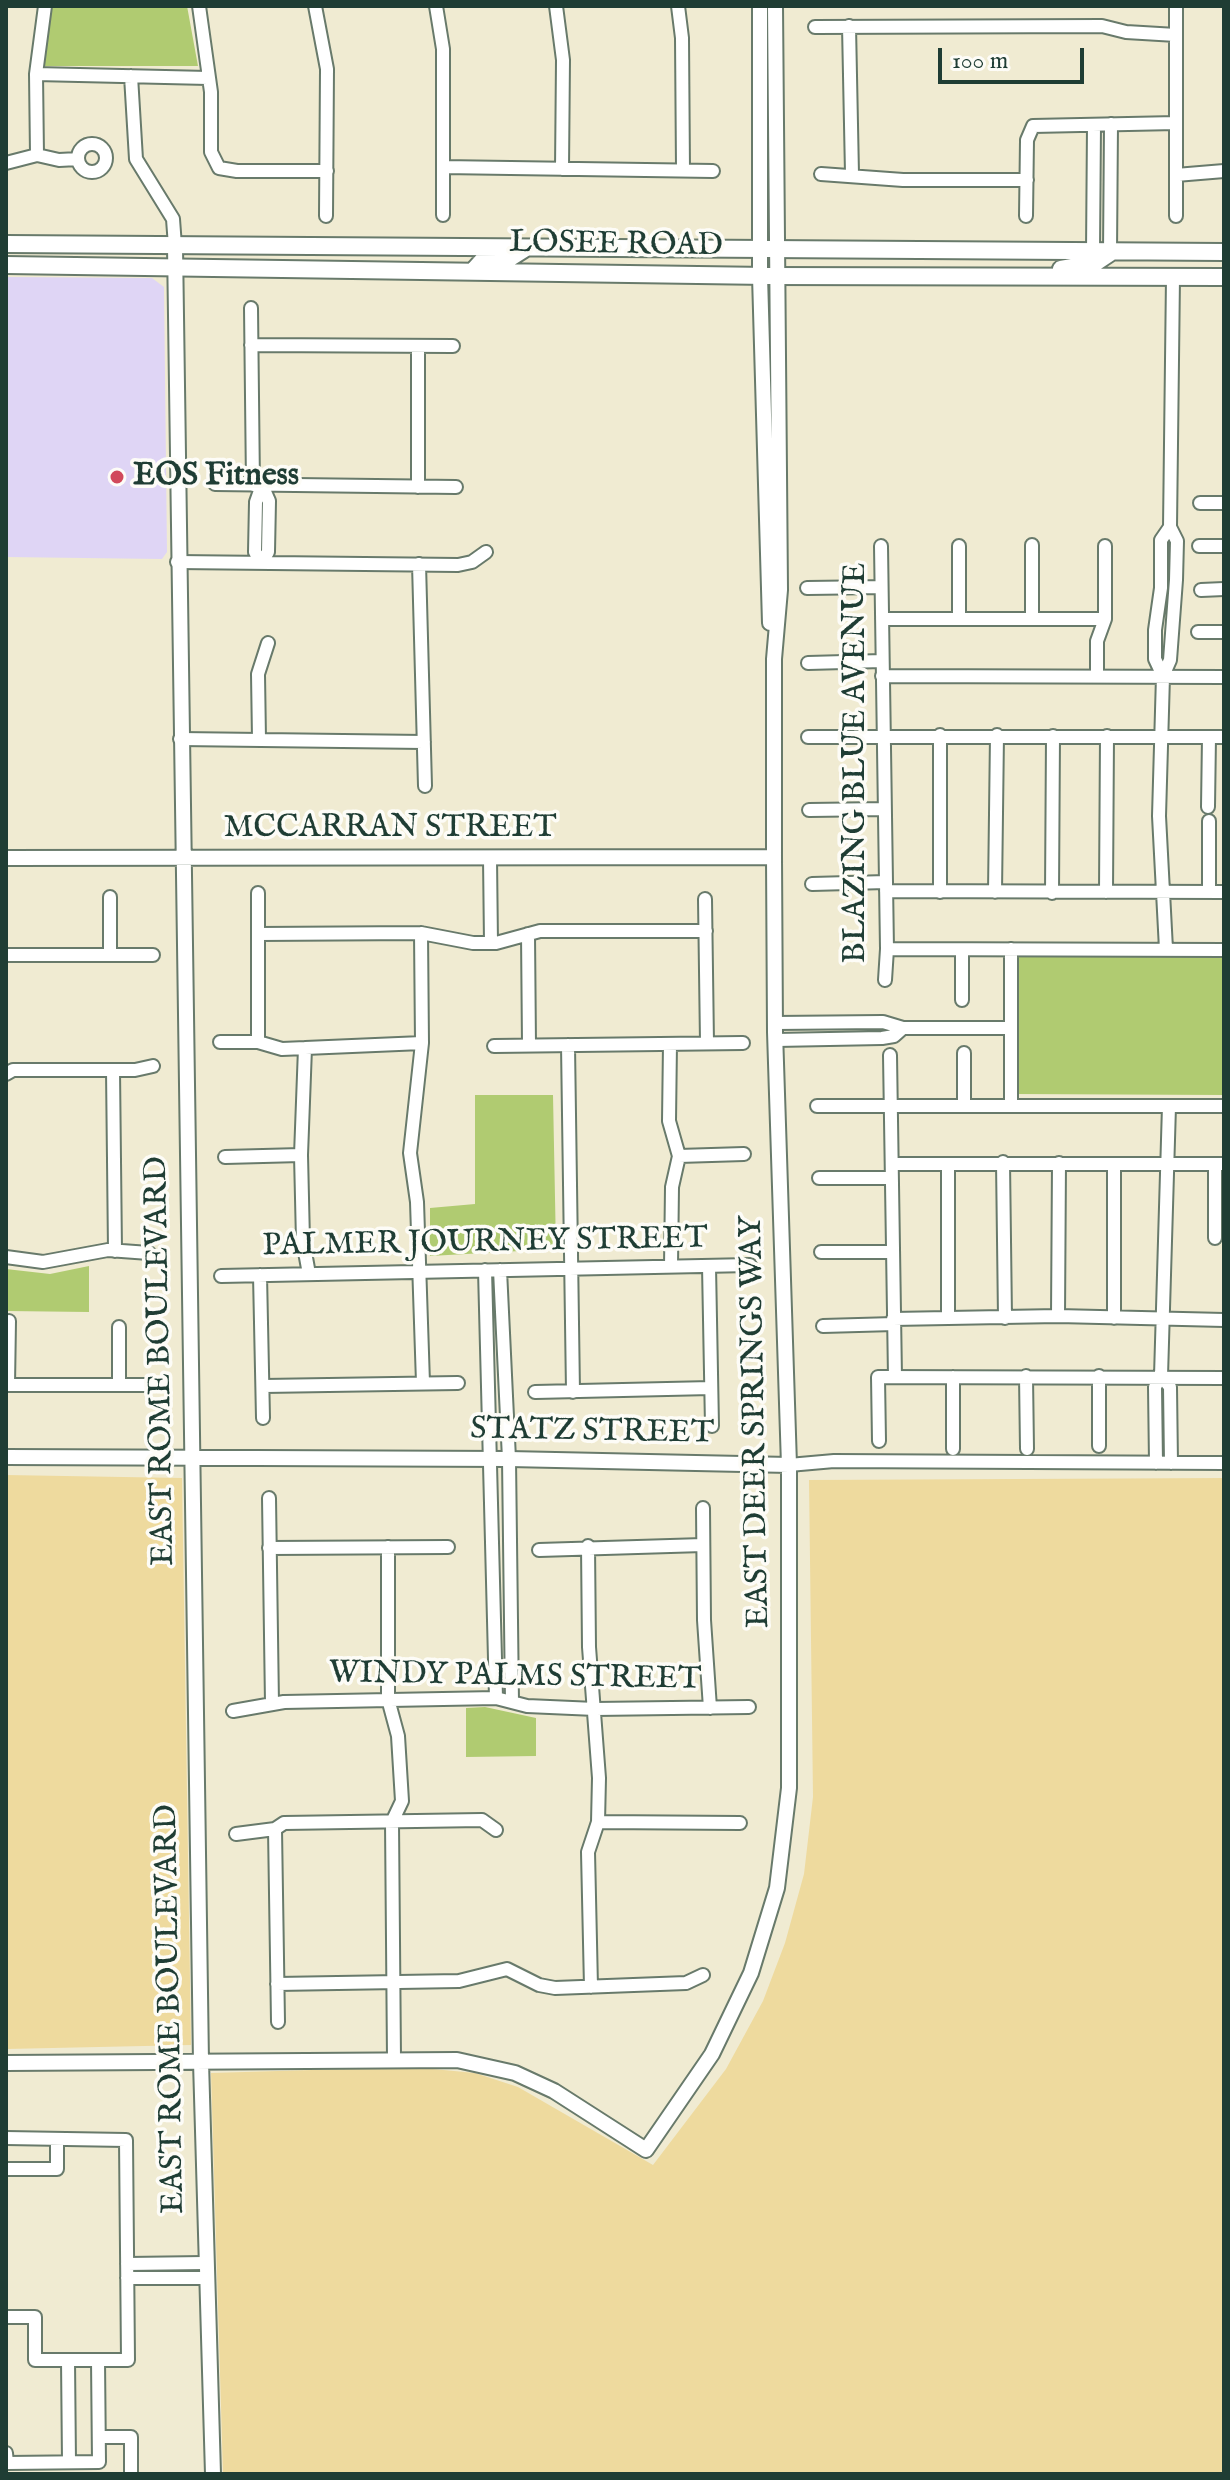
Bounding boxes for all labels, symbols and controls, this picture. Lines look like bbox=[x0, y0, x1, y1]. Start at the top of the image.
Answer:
scale bar bbox=[942, 32, 1088, 82]
text: 100 m bbox=[952, 46, 1008, 77]
street label: LOSEE ROAD bbox=[509, 225, 723, 267]
place label: EOS Fitness bbox=[133, 458, 299, 496]
marker: EOS Fitness bbox=[108, 468, 126, 486]
street label: BLAZING BLUE AVENUE bbox=[838, 562, 876, 964]
street label: MCCARRAN STREET bbox=[223, 810, 557, 848]
street label: EAST ROME BOULEVARD bbox=[139, 1156, 185, 1566]
street label: EAST DEER SPRINGS WAY bbox=[734, 1216, 780, 1628]
street label: PALMER JOURNEY STREET bbox=[262, 1221, 708, 1267]
street label: STATZ STREET bbox=[470, 1412, 714, 1454]
street label: WINDY PALMS STREET bbox=[328, 1656, 702, 1700]
street label: EAST ROME BOULEVARD bbox=[149, 1804, 195, 2214]

